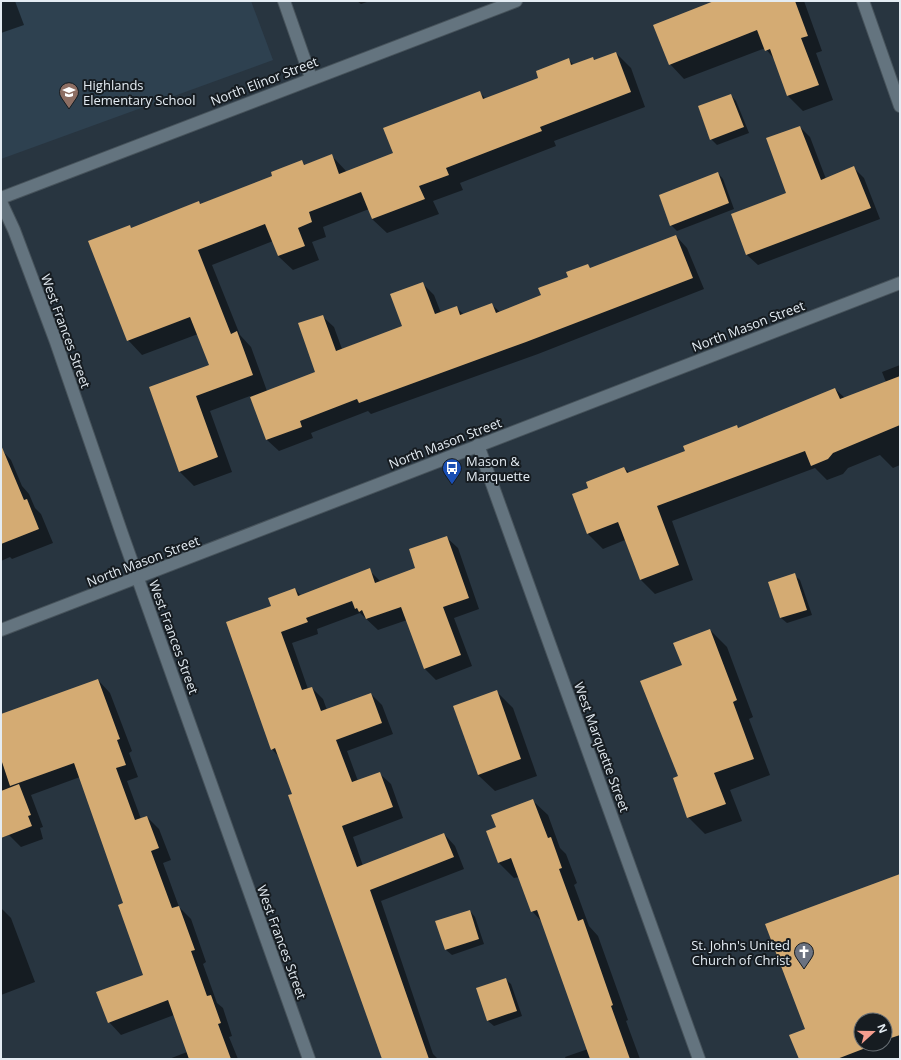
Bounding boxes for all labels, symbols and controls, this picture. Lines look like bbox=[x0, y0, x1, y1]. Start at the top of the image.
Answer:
street label: North Elinor Street bbox=[208, 52, 321, 110]
place label: Highlands Elementary School bbox=[83, 76, 195, 109]
school or university icon: Highlands Elementary School bbox=[58, 81, 80, 109]
street label: West Frances Street bbox=[37, 271, 95, 391]
street label: North Mason Street bbox=[689, 296, 807, 356]
street label: North Mason Street bbox=[386, 413, 504, 473]
place label: Mason & Marquette bbox=[466, 452, 530, 485]
bus stop icon: Mason & Marquette bbox=[441, 457, 463, 485]
street label: North Mason Street bbox=[84, 531, 202, 591]
street label: West Frances Street bbox=[145, 577, 203, 697]
street label: West Marquette Street bbox=[570, 679, 634, 815]
street label: West Frances Street bbox=[253, 882, 311, 1002]
place label: St. John's United Church of Christ bbox=[691, 936, 790, 969]
church icon: St. John's United Church of Christ bbox=[793, 941, 815, 969]
north arrow bbox=[853, 1012, 893, 1052]
text: N bbox=[874, 1021, 891, 1035]

